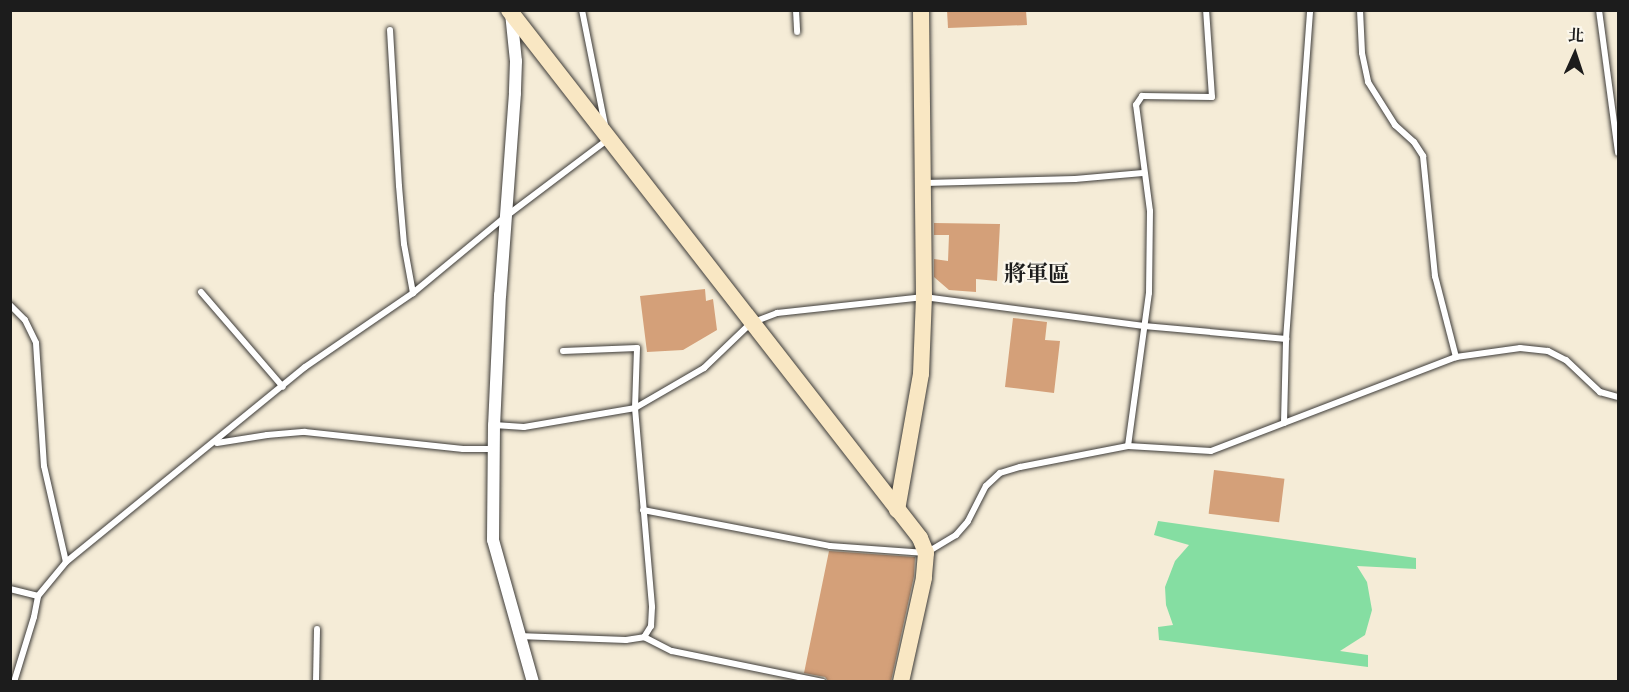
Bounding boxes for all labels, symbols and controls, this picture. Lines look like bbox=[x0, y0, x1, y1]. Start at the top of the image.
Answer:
north arrow bbox=[1545, 24, 1605, 84]
text: 北 bbox=[1567, 26, 1584, 45]
district label: 將軍區 bbox=[1004, 262, 1070, 288]

